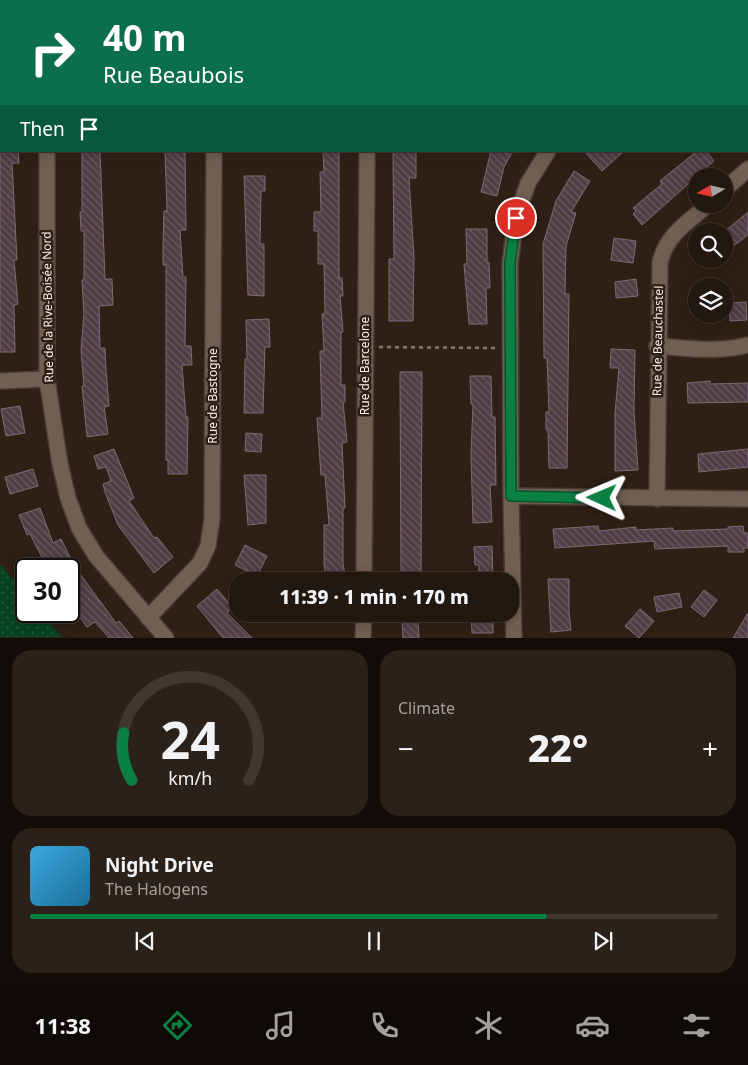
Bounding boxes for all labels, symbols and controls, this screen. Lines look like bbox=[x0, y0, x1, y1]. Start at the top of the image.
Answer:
text: 40 m bbox=[103, 14, 186, 61]
icon: right bbox=[20, 20, 85, 85]
text: Rue Beaubois bbox=[103, 59, 244, 89]
icon: arrive bbox=[75, 115, 103, 143]
text: Then bbox=[20, 116, 65, 142]
north arrow bbox=[688, 168, 732, 212]
map controls bbox=[688, 168, 733, 323]
pin bbox=[495, 197, 537, 239]
icon: arrive bbox=[502, 204, 530, 232]
button: search bbox=[688, 223, 733, 268]
street label: Rue de la Rive-Boisée Nord bbox=[38, 231, 57, 383]
button: layers bbox=[688, 278, 733, 323]
street label: Rue de Beauchastel bbox=[648, 286, 667, 396]
street label: Rue de Barcelone bbox=[356, 317, 373, 415]
street label: Rue de Bastogne bbox=[204, 348, 221, 444]
position arrow bbox=[575, 471, 627, 523]
speed limit sign: 30 bbox=[15, 558, 80, 623]
text: 11:39 · 1 min · 170 m bbox=[279, 584, 469, 610]
text: Climate bbox=[398, 697, 455, 719]
text: 24 bbox=[160, 703, 220, 774]
text: 22° bbox=[528, 721, 588, 773]
text: − bbox=[398, 729, 414, 767]
text: + bbox=[702, 729, 718, 767]
text: km/h bbox=[168, 766, 212, 790]
text: Night Drive bbox=[105, 852, 214, 878]
text: The Halogens bbox=[105, 878, 208, 900]
icon: previous bbox=[131, 927, 159, 955]
icon: pause bbox=[360, 927, 388, 955]
icon: next bbox=[589, 927, 617, 955]
icon: directions bbox=[160, 1008, 195, 1043]
icon: music bbox=[263, 1008, 298, 1043]
icon: phone bbox=[367, 1008, 402, 1043]
icon: climate bbox=[471, 1008, 506, 1043]
icon: car bbox=[575, 1008, 610, 1043]
icon: filters bbox=[679, 1008, 714, 1043]
text: 11:38 bbox=[34, 1010, 91, 1040]

